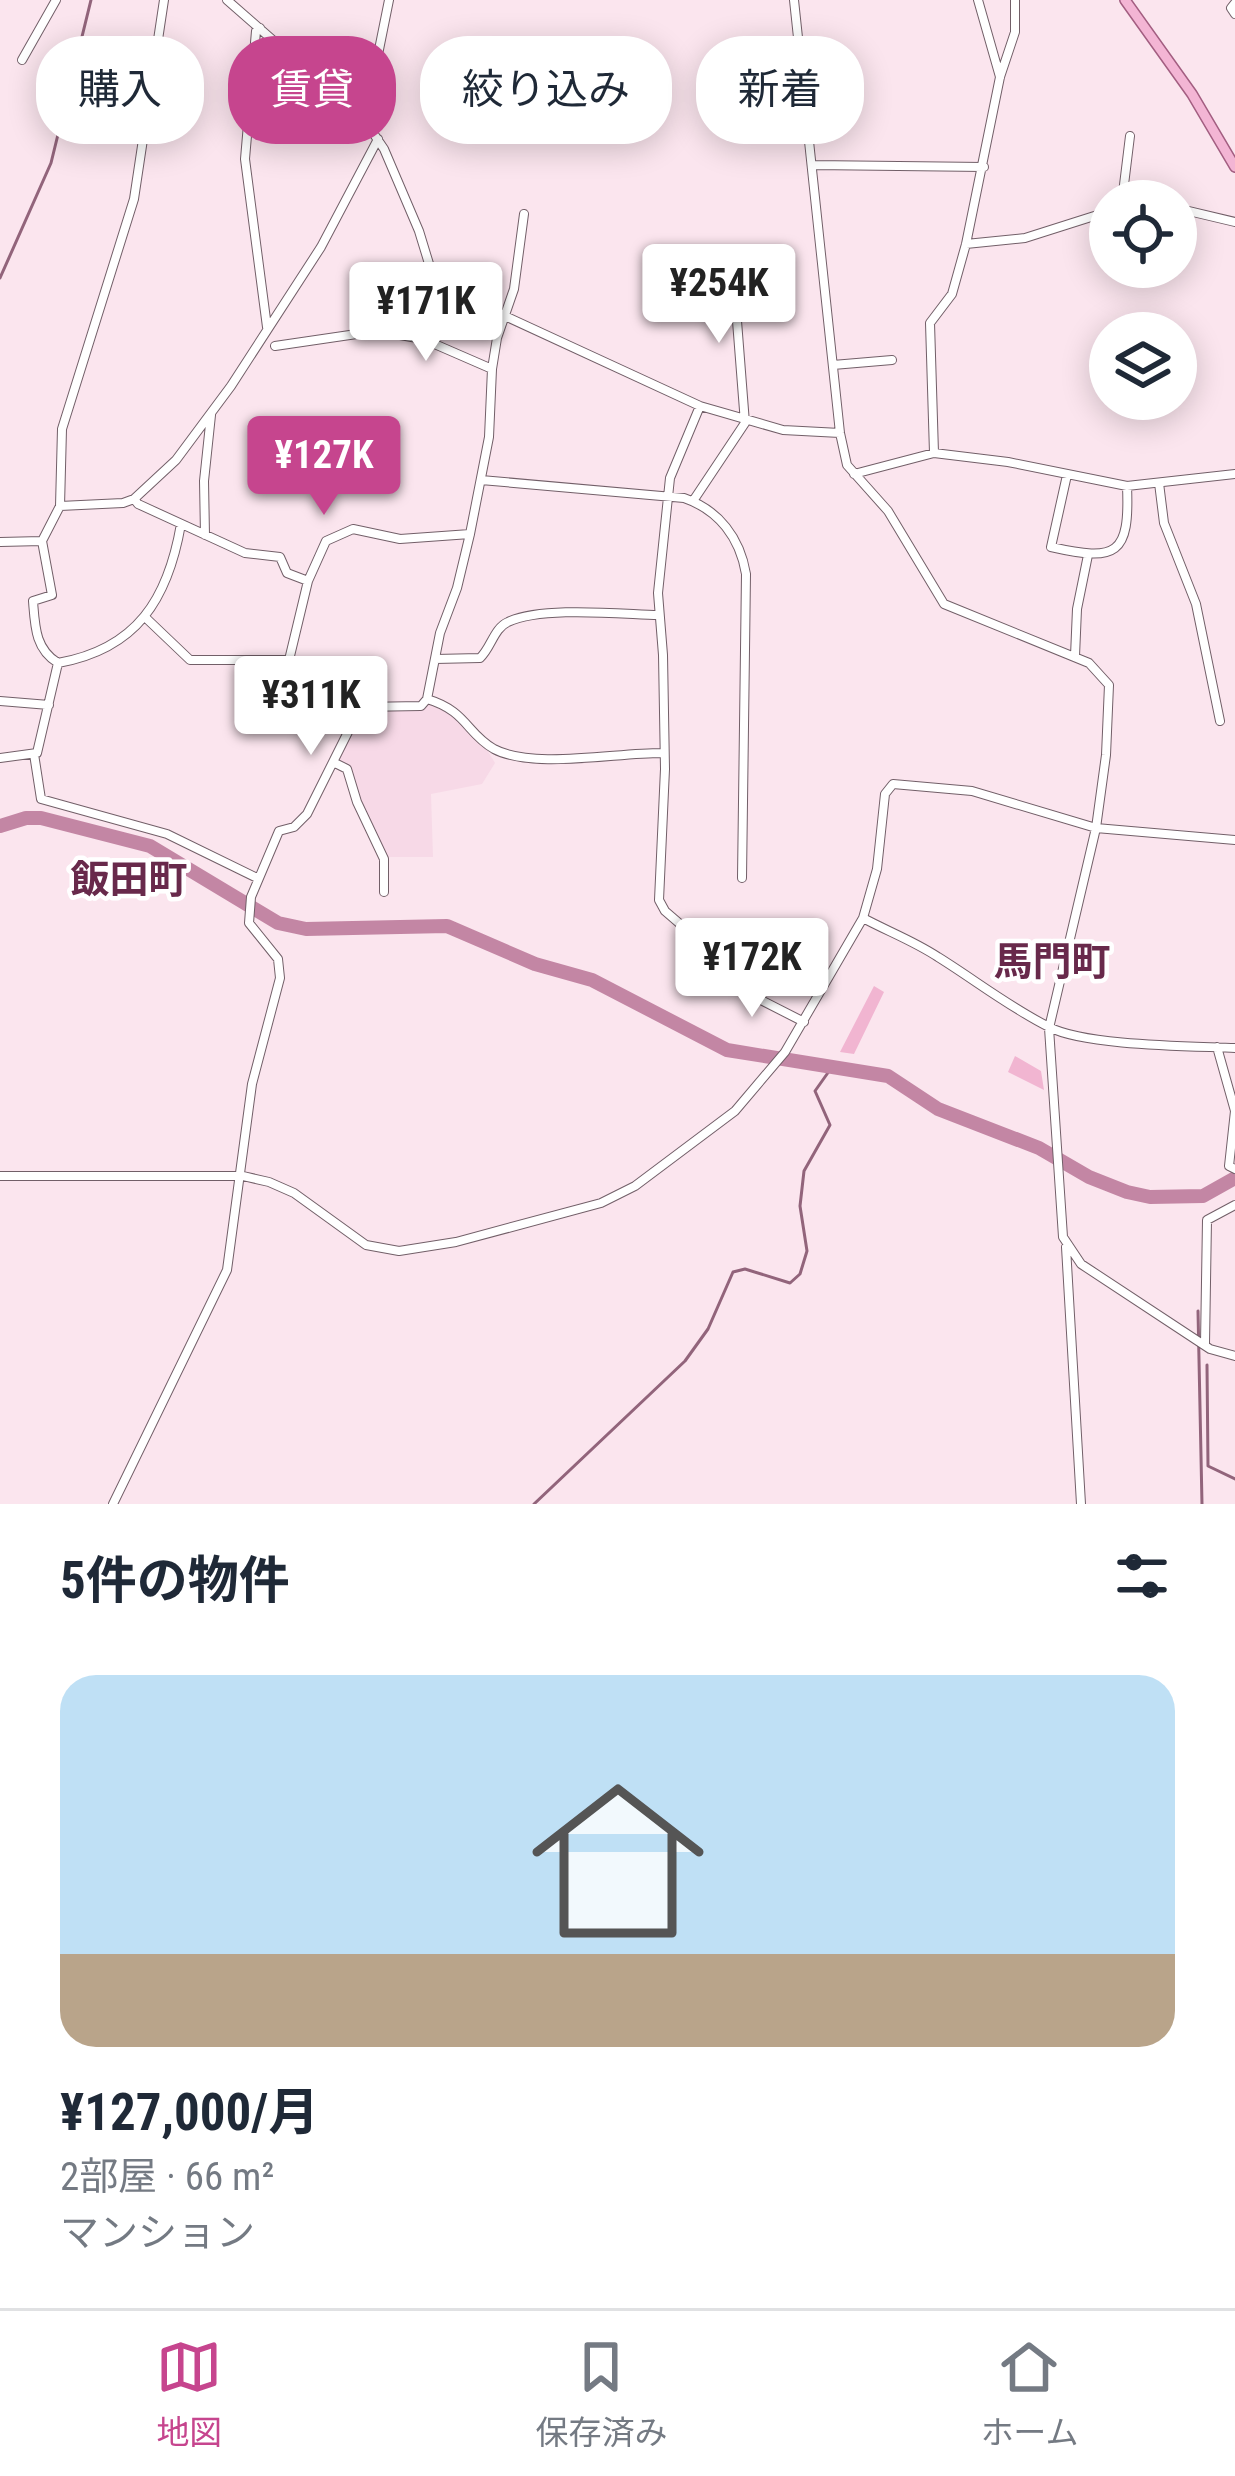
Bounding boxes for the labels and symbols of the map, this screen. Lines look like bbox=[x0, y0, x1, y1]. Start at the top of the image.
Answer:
pin: ¥254K bbox=[635, 244, 803, 346]
pin: ¥171K bbox=[342, 262, 510, 364]
pin: ¥127K bbox=[240, 416, 408, 518]
pin: ¥311K bbox=[227, 656, 395, 758]
district label: 飯田町 bbox=[70, 857, 188, 903]
pin: ¥172K bbox=[668, 918, 836, 1020]
district label: 馬門町 bbox=[993, 939, 1111, 985]

